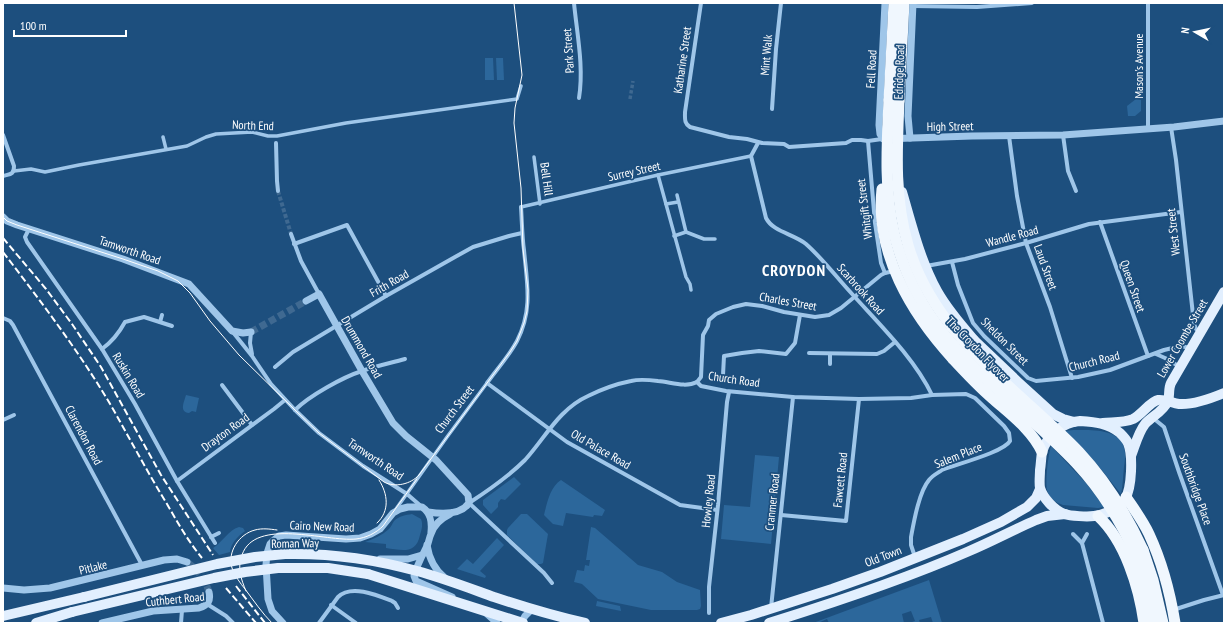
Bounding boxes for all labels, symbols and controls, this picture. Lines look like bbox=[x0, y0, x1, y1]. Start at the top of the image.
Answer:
scale bar bbox=[14, 12, 126, 38]
north arrow bbox=[1175, 12, 1215, 52]
text: 100 m bbox=[20, 18, 47, 33]
street label: Katharine Street bbox=[670, 25, 694, 94]
text: N bbox=[1178, 26, 1193, 34]
street label: Park Street bbox=[559, 27, 577, 74]
street label: Mason's Avenue bbox=[1131, 33, 1146, 99]
street label: Mint Walk bbox=[757, 34, 775, 76]
street label: Edridge Road bbox=[891, 44, 907, 100]
street label: Fell Road bbox=[863, 49, 879, 89]
street label: North End bbox=[232, 117, 274, 133]
street label: High Street bbox=[926, 118, 974, 134]
street label: Surrey Street bbox=[606, 158, 662, 184]
street label: Bell Hill bbox=[537, 161, 557, 197]
street label: Whitgift Street bbox=[853, 177, 875, 240]
street label: West Street bbox=[1163, 207, 1183, 256]
street label: Wandle Road bbox=[984, 222, 1040, 250]
street label: Tamworth Road bbox=[97, 232, 163, 268]
street label: Laud Street bbox=[1031, 242, 1061, 292]
street label: Queen Street bbox=[1117, 258, 1149, 315]
district label: CROYDON bbox=[762, 260, 826, 280]
street label: Scarbrook Road bbox=[834, 260, 888, 318]
street label: Frith Road bbox=[367, 266, 411, 300]
street label: Charles Street bbox=[758, 289, 819, 314]
street label: Lower Coombe Street bbox=[1153, 295, 1211, 380]
street label: Drummond Road bbox=[338, 313, 386, 381]
street label: The Croydon Flyover bbox=[943, 313, 1013, 385]
street label: Sheldon Street bbox=[978, 314, 1032, 368]
street label: Church Road bbox=[1067, 347, 1121, 375]
street label: Ruskin Road bbox=[110, 349, 148, 401]
street label: Church Road bbox=[707, 368, 761, 390]
street label: Church Street bbox=[431, 381, 477, 436]
street label: Clarendon Road bbox=[62, 403, 106, 467]
street label: Drayton Road bbox=[198, 410, 252, 454]
street label: Old Palace Road bbox=[568, 426, 634, 472]
street label: Tamworth Road bbox=[345, 435, 407, 483]
street label: Salem Place bbox=[932, 439, 984, 471]
street label: Southbridge Place bbox=[1176, 451, 1216, 527]
street label: Fawcett Road bbox=[830, 452, 850, 508]
street label: Cranmer Road bbox=[762, 472, 782, 532]
street label: Howley Road bbox=[698, 474, 718, 528]
street label: Cairo New Road bbox=[289, 517, 355, 535]
street label: Roman Way bbox=[271, 535, 319, 551]
street label: Old Town bbox=[862, 542, 904, 570]
street label: Pitlake bbox=[77, 556, 109, 578]
street label: Cuthbert Road bbox=[145, 588, 205, 610]

